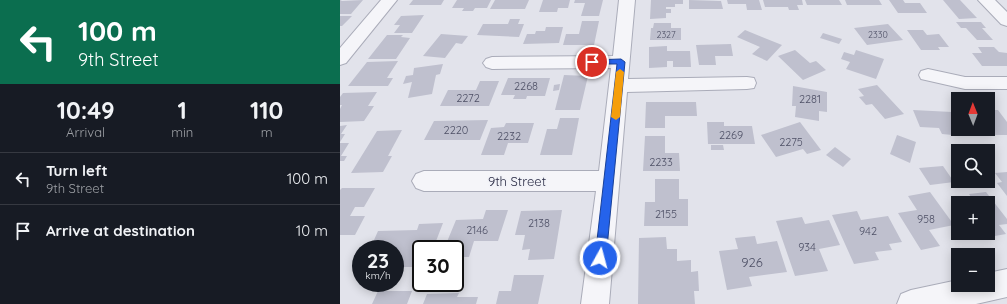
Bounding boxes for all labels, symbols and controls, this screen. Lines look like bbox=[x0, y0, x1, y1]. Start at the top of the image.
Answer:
text: 100 m bbox=[78, 13, 157, 48]
icon: left bbox=[12, 16, 64, 68]
house number: 2327 bbox=[656, 29, 676, 40]
house number: 2330 bbox=[868, 29, 888, 40]
pin bbox=[575, 45, 609, 79]
text: 9th Street bbox=[78, 48, 158, 71]
icon: arrive bbox=[581, 51, 603, 73]
house number: 2268 bbox=[514, 79, 538, 93]
house number: 2272 bbox=[456, 91, 480, 105]
house number: 2281 bbox=[799, 92, 821, 106]
north arrow bbox=[951, 92, 995, 136]
map controls bbox=[951, 92, 995, 292]
text: 10:49 bbox=[57, 95, 115, 125]
text: 1 bbox=[178, 95, 187, 125]
text: 110 bbox=[250, 95, 283, 125]
house number: 2220 bbox=[444, 123, 468, 137]
text: Arrival bbox=[66, 124, 105, 140]
text: min bbox=[171, 124, 193, 140]
text: m bbox=[261, 124, 273, 140]
house number: 2269 bbox=[719, 128, 743, 142]
house number: 2232 bbox=[497, 129, 521, 143]
house number: 2275 bbox=[779, 135, 803, 149]
button: search bbox=[951, 144, 995, 188]
house number: 2233 bbox=[649, 155, 673, 169]
text: Turn left bbox=[46, 161, 108, 180]
icon: left bbox=[12, 168, 34, 190]
text: 100 m bbox=[287, 169, 328, 188]
street label: 9th Street bbox=[488, 173, 546, 189]
text: 9th Street bbox=[46, 180, 104, 196]
button: + bbox=[951, 196, 995, 240]
house number: 2155 bbox=[655, 207, 677, 221]
house number: 958 bbox=[917, 212, 935, 226]
house number: 2138 bbox=[528, 216, 550, 230]
icon: arrive bbox=[12, 220, 34, 242]
text: Arrive at destination bbox=[46, 221, 195, 240]
text: 10 m bbox=[296, 221, 328, 240]
house number: 2146 bbox=[466, 223, 488, 237]
house number: 942 bbox=[859, 224, 877, 238]
position arrow bbox=[579, 237, 621, 279]
speed limit sign: 30 bbox=[412, 240, 464, 292]
house number: 934 bbox=[798, 240, 816, 254]
text: 23 bbox=[367, 248, 389, 273]
button: − bbox=[951, 248, 995, 292]
house number: 926 bbox=[741, 254, 763, 270]
text: km/h bbox=[365, 269, 391, 282]

